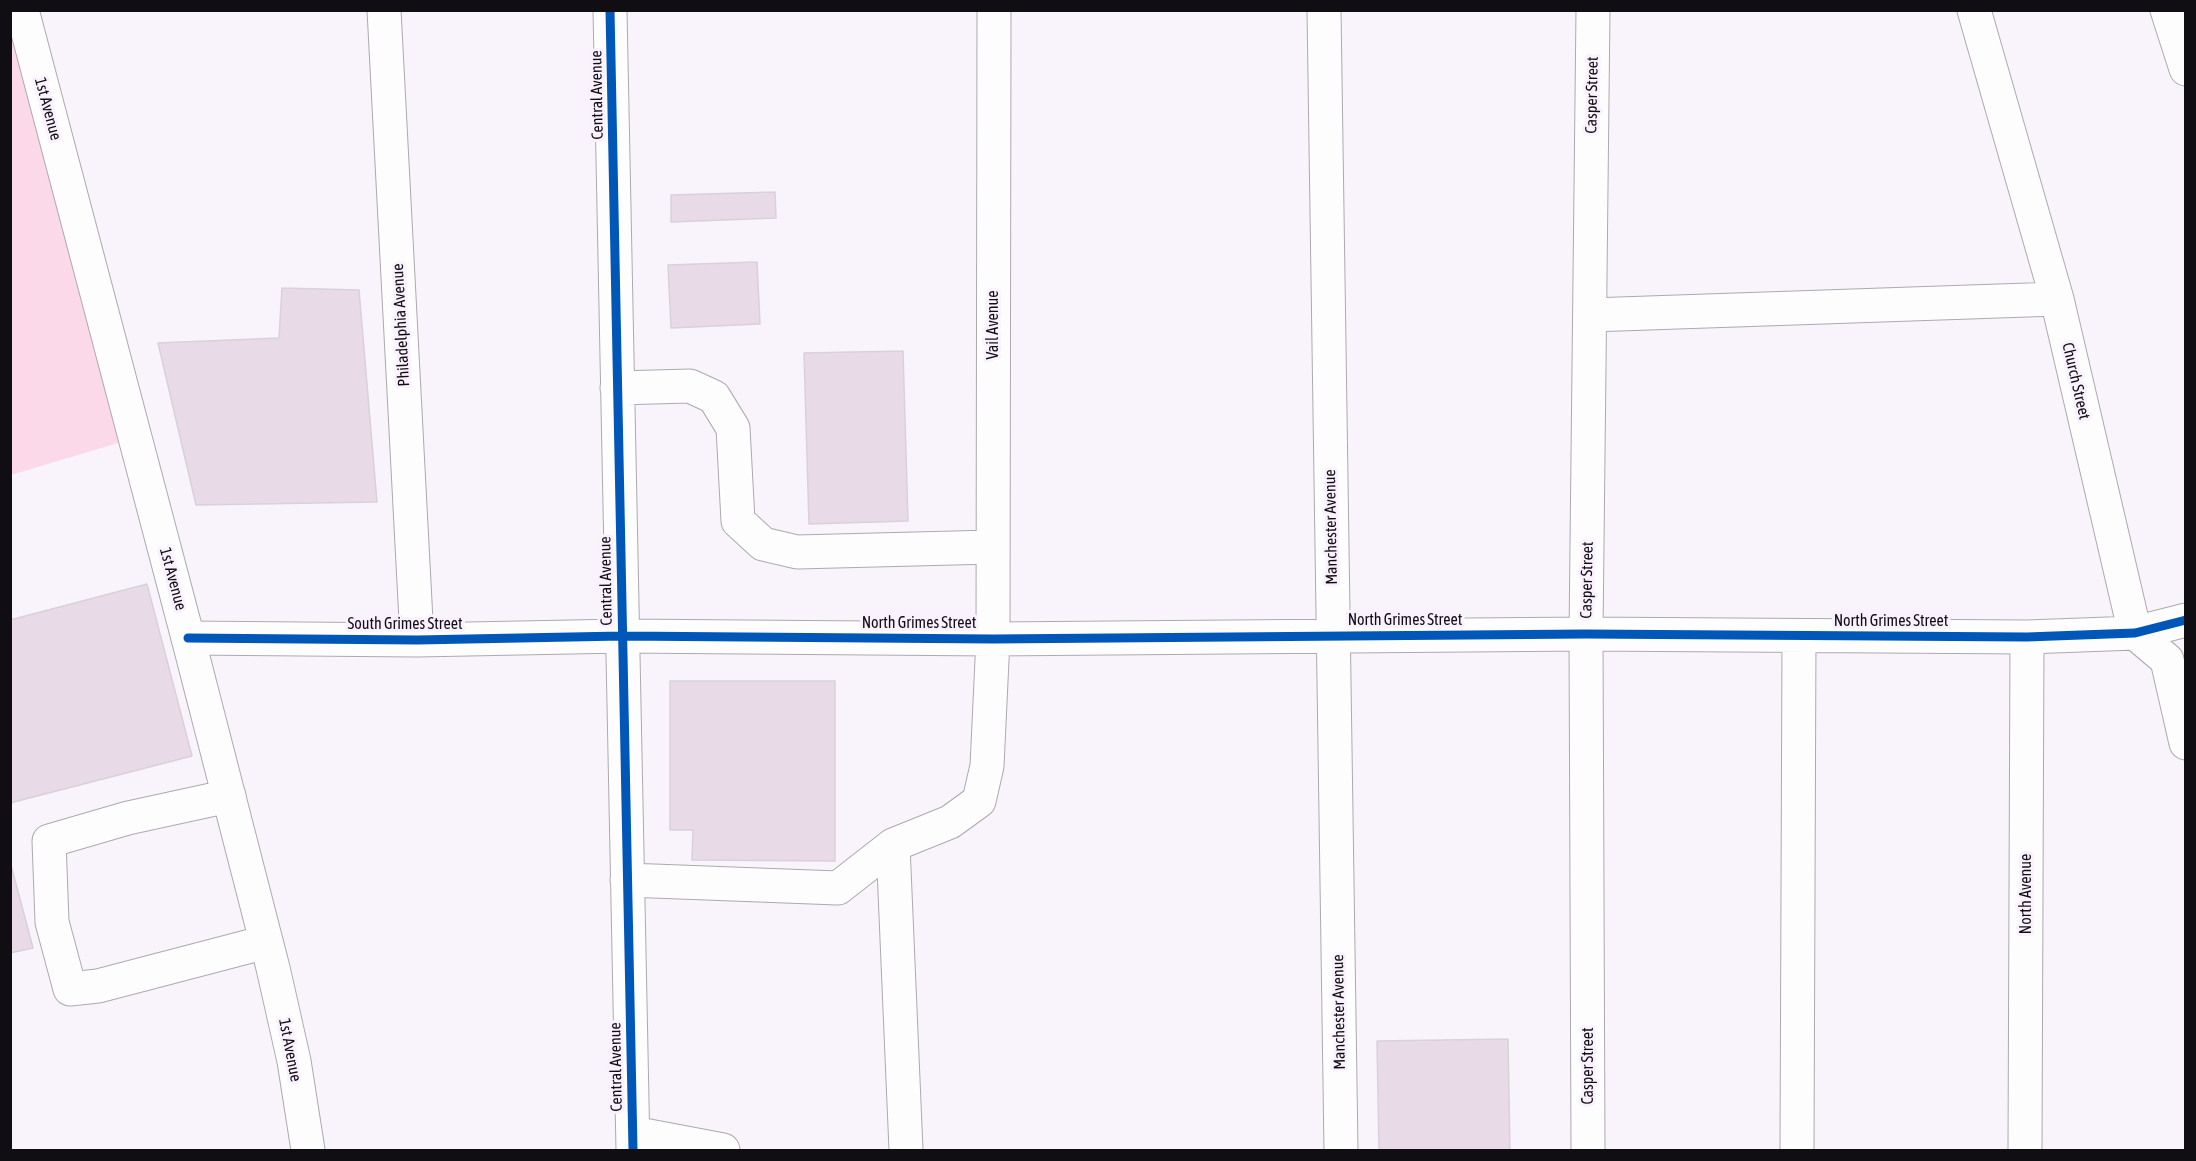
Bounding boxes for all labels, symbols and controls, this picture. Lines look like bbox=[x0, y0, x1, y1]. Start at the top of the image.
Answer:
street label: Central Avenue bbox=[587, 50, 607, 140]
street label: Casper Street bbox=[1582, 56, 1602, 134]
street label: 1st Avenue bbox=[30, 75, 66, 143]
street label: Philadelphia Avenue bbox=[388, 263, 414, 387]
street label: Vail Avenue bbox=[983, 290, 1003, 360]
street label: Church Street bbox=[2058, 341, 2094, 421]
street label: Manchester Avenue bbox=[1320, 469, 1342, 585]
street label: Central Avenue bbox=[596, 536, 616, 626]
street label: Casper Street bbox=[1577, 541, 1597, 619]
street label: 1st Avenue bbox=[155, 545, 191, 613]
street label: North Grimes Street bbox=[1348, 610, 1462, 630]
street label: North Grimes Street bbox=[1834, 611, 1948, 631]
street label: North Grimes Street bbox=[862, 613, 976, 633]
street label: South Grimes Street bbox=[347, 614, 463, 634]
street label: North Avenue bbox=[2016, 854, 2036, 934]
street label: Manchester Avenue bbox=[1328, 954, 1350, 1070]
street label: 1st Avenue bbox=[274, 1017, 306, 1083]
street label: Central Avenue bbox=[606, 1022, 626, 1112]
street label: Casper Street bbox=[1578, 1027, 1598, 1105]

